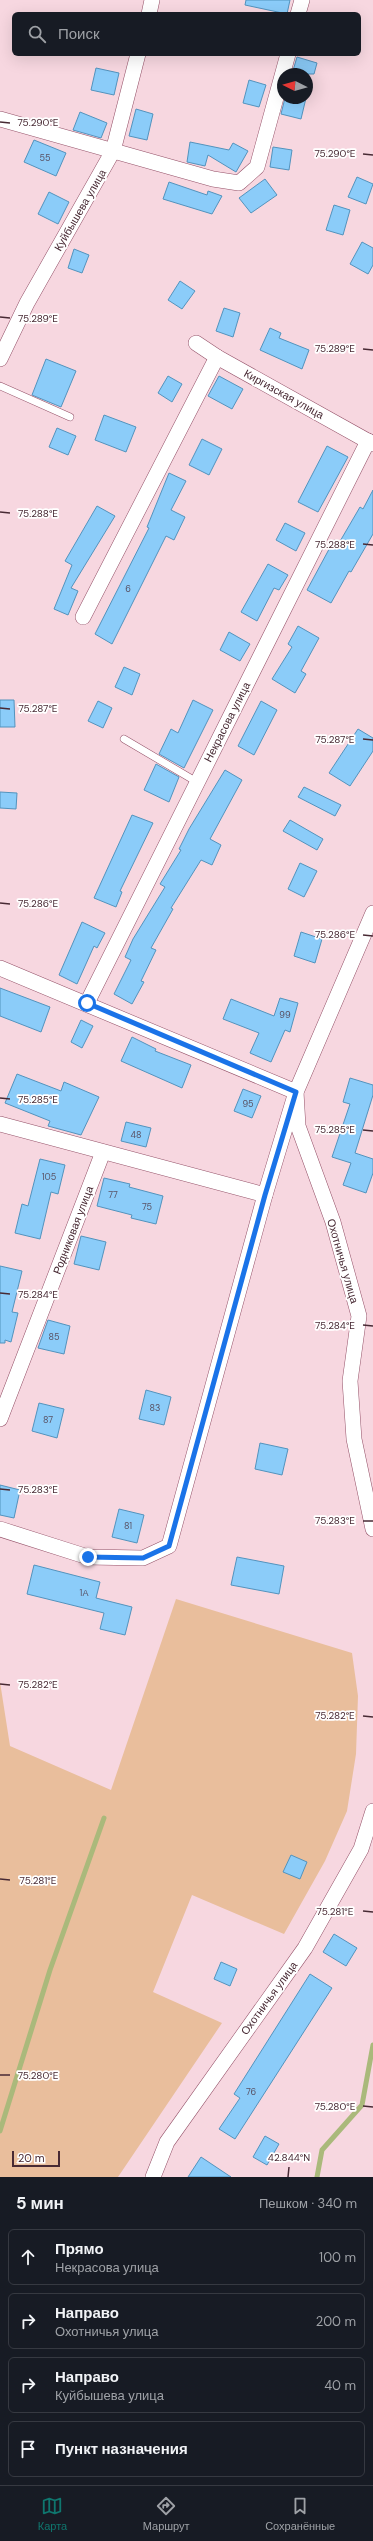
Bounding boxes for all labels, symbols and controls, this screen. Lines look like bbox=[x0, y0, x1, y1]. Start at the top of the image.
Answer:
search box bbox=[12, 12, 361, 56]
icon: search bbox=[26, 23, 48, 45]
text: Поиск bbox=[58, 24, 100, 44]
north arrow bbox=[277, 68, 313, 104]
text: 75.290°E bbox=[18, 116, 59, 129]
text: 75.290°E bbox=[315, 147, 356, 160]
house number: 55 bbox=[40, 152, 50, 164]
street label: Куйбышева улица bbox=[51, 166, 110, 253]
text: 75.289°E bbox=[18, 312, 58, 325]
text: 75.289°E bbox=[315, 342, 355, 355]
street label: Киргизская улица bbox=[241, 366, 327, 422]
text: 75.288°E bbox=[18, 507, 58, 520]
text: 75.288°E bbox=[315, 538, 355, 551]
house number: 6 bbox=[125, 583, 131, 595]
street label: Некрасова улица bbox=[201, 679, 254, 764]
text: 75.287°E bbox=[19, 702, 58, 715]
text: 75.287°E bbox=[316, 733, 355, 746]
text: 75.286°E bbox=[18, 897, 58, 910]
text: 75.286°E bbox=[315, 928, 355, 941]
route start bbox=[78, 994, 96, 1012]
house number: 99 bbox=[279, 1009, 291, 1021]
text: 75.285°E bbox=[18, 1093, 58, 1106]
house number: 95 bbox=[242, 1098, 254, 1110]
text: 75.285°E bbox=[315, 1123, 355, 1136]
house number: 48 bbox=[131, 1129, 141, 1141]
house number: 105 bbox=[42, 1171, 56, 1183]
street label: Родниковая улица bbox=[50, 1183, 97, 1276]
house number: 77 bbox=[108, 1189, 118, 1201]
house number: 75 bbox=[142, 1201, 152, 1213]
street label: Охотничья улица bbox=[324, 1217, 362, 1306]
text: 75.284°E bbox=[18, 1288, 58, 1301]
text: 75.284°E bbox=[315, 1319, 355, 1332]
house number: 85 bbox=[49, 1331, 59, 1343]
house number: 83 bbox=[150, 1402, 160, 1414]
house number: 87 bbox=[43, 1414, 53, 1426]
text: 75.283°E bbox=[18, 1483, 58, 1496]
text: 75.283°E bbox=[315, 1514, 355, 1527]
house number: 81 bbox=[124, 1520, 132, 1532]
route end bbox=[79, 1548, 97, 1566]
house number: 1А bbox=[80, 1587, 88, 1599]
text: 75.282°E bbox=[18, 1678, 58, 1691]
text: 75.282°E bbox=[315, 1709, 355, 1722]
text: 75.281°E bbox=[20, 1874, 57, 1887]
text: 75.281°E bbox=[317, 1905, 354, 1918]
street label: Охотничья улица bbox=[238, 1958, 301, 2038]
text: 75.280°E bbox=[18, 2069, 59, 2082]
house number: 76 bbox=[246, 2086, 256, 2098]
text: 75.280°E bbox=[315, 2100, 356, 2113]
scale bar bbox=[12, 2149, 60, 2168]
text: 20 m bbox=[18, 2151, 44, 2165]
text: 42.844°N bbox=[268, 2151, 310, 2164]
text: 5 мин bbox=[16, 2192, 64, 2214]
text: Пешком · 340 m bbox=[259, 2195, 357, 2212]
text: Прямо bbox=[55, 2239, 104, 2259]
icon: ahead bbox=[17, 2246, 39, 2268]
text: 100 m bbox=[319, 2249, 356, 2266]
text: Некрасова улица bbox=[55, 2259, 159, 2276]
text: Направо bbox=[55, 2303, 119, 2323]
icon: right bbox=[17, 2310, 39, 2332]
text: 200 m bbox=[316, 2313, 356, 2330]
text: Охотничья улица bbox=[55, 2323, 158, 2340]
text: Направо bbox=[55, 2367, 119, 2387]
icon: right bbox=[17, 2374, 39, 2396]
text: 40 m bbox=[324, 2377, 356, 2394]
text: Куйбышева улица bbox=[55, 2387, 164, 2404]
icon: arrive bbox=[17, 2438, 39, 2460]
text: Пункт назначения bbox=[55, 2439, 188, 2459]
tab: Карта bbox=[38, 2495, 67, 2533]
tab: Маршрут bbox=[143, 2495, 190, 2533]
tab: Сохранённые bbox=[265, 2495, 335, 2533]

